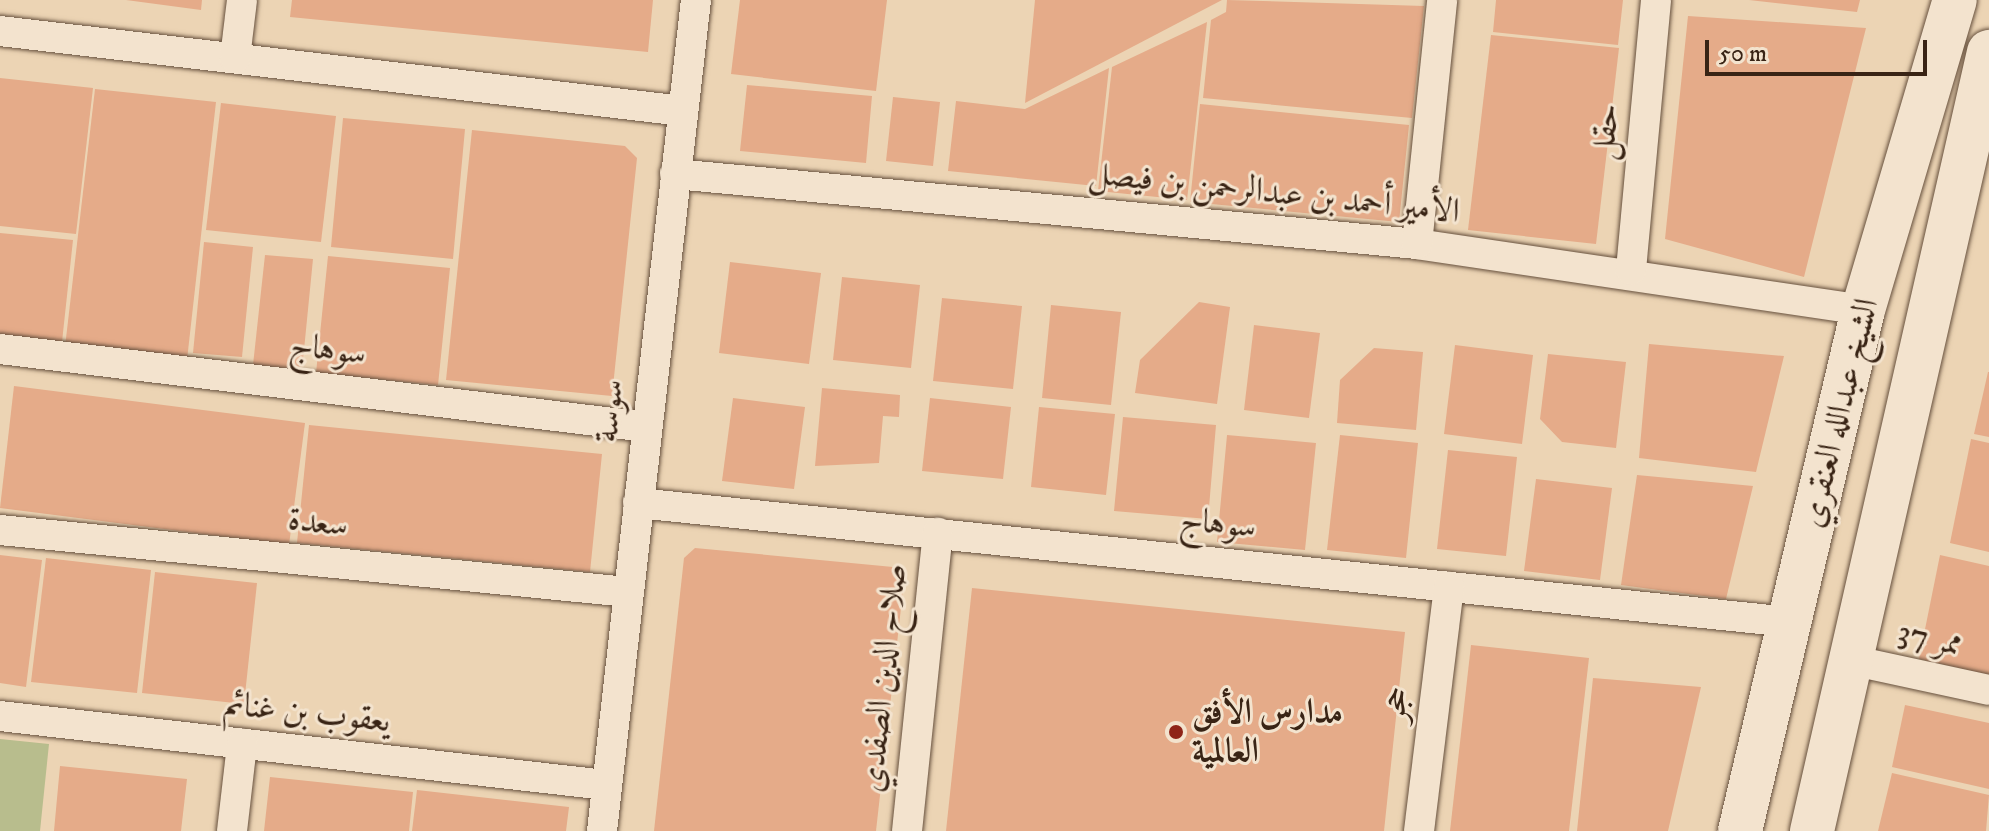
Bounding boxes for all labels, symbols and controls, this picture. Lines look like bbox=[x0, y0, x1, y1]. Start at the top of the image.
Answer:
scale bar bbox=[1709, 24, 1931, 74]
text: 50 m bbox=[1719, 39, 1767, 69]
street label: حقل bbox=[1583, 102, 1629, 162]
street label: الأمير أحمد بن عبدالرحمن بن فيصل bbox=[1086, 153, 1462, 233]
street label: الشيخ عبدالله العنقري bbox=[1792, 294, 1888, 532]
street label: سوهاج bbox=[287, 325, 369, 375]
street label: سوسة bbox=[586, 377, 634, 445]
street label: سعدة bbox=[286, 500, 350, 546]
street label: سوهاج bbox=[1178, 500, 1258, 548]
street label: صلاح الدين الصفدي bbox=[852, 562, 916, 794]
street label: ممر 37 bbox=[1894, 612, 1966, 666]
street label: يعقوب بن غنائم bbox=[222, 684, 392, 742]
street label: حجر bbox=[1374, 684, 1418, 724]
place label: مدارس الأفق العالمية bbox=[1192, 692, 1343, 772]
marker: مدارس الأفق العالمية bbox=[1167, 723, 1185, 741]

